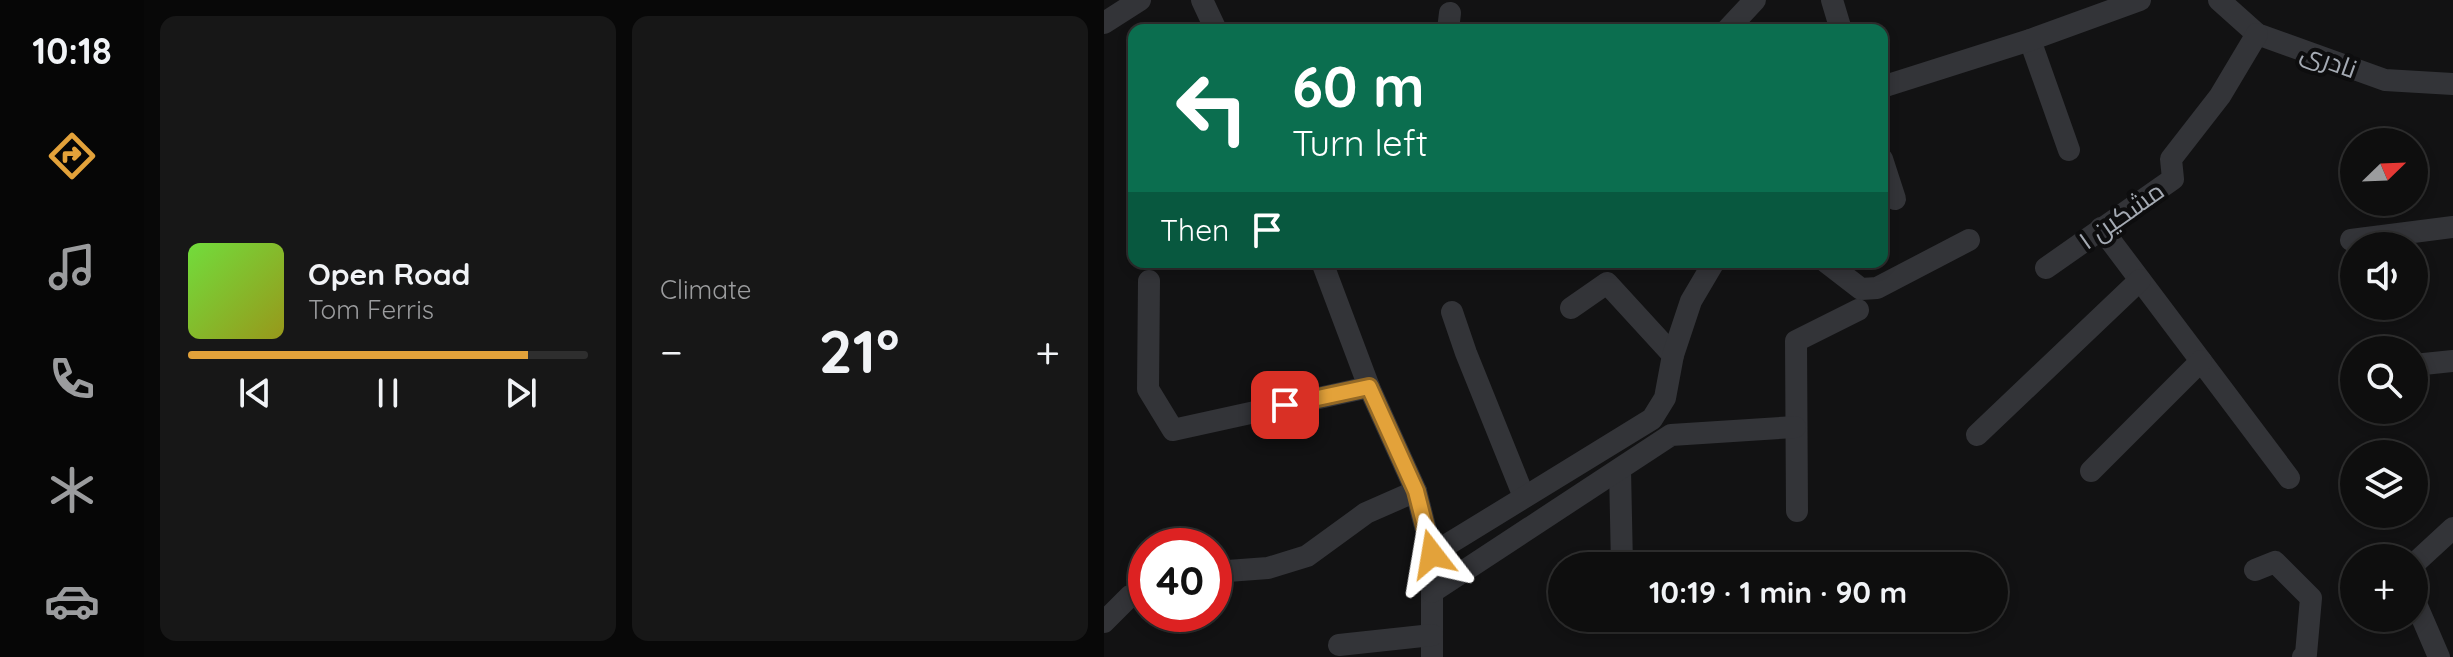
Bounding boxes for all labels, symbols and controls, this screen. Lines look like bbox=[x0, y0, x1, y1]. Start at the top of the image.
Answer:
text: 10:18 bbox=[32, 28, 112, 73]
street label: نادری bbox=[2296, 35, 2362, 85]
text: 60 m bbox=[1292, 51, 1425, 121]
icon: left bbox=[1160, 56, 1264, 160]
text: Turn left bbox=[1292, 120, 1428, 165]
icon: directions bbox=[44, 128, 100, 184]
north arrow bbox=[2340, 128, 2428, 216]
map controls bbox=[2340, 128, 2428, 632]
street label: مشکین ۱ bbox=[2072, 174, 2170, 256]
icon: arrive bbox=[1245, 208, 1289, 252]
text: Then bbox=[1160, 211, 1229, 249]
button: sound bbox=[2340, 232, 2428, 320]
icon: music bbox=[44, 239, 100, 295]
text: Open Road bbox=[308, 255, 470, 293]
text: Climate bbox=[660, 273, 751, 306]
text: Tom Ferris bbox=[308, 293, 434, 326]
text: 21° bbox=[819, 313, 900, 388]
text: − bbox=[660, 324, 683, 379]
text: + bbox=[1035, 324, 1060, 379]
button: search bbox=[2340, 336, 2428, 424]
icon: phone bbox=[44, 351, 100, 407]
icon: previous bbox=[233, 371, 277, 415]
icon: pause bbox=[366, 371, 410, 415]
icon: next bbox=[499, 371, 543, 415]
pin bbox=[1251, 371, 1319, 439]
icon: arrive bbox=[1263, 383, 1307, 427]
button: layers bbox=[2340, 440, 2428, 528]
icon: climate bbox=[44, 462, 100, 518]
position arrow bbox=[1390, 512, 1474, 596]
speed limit sign: 40 bbox=[1128, 528, 1232, 632]
button: + bbox=[2340, 544, 2428, 632]
icon: car bbox=[44, 573, 100, 629]
text: 10:19 · 1 min · 90 m bbox=[1649, 573, 1907, 611]

